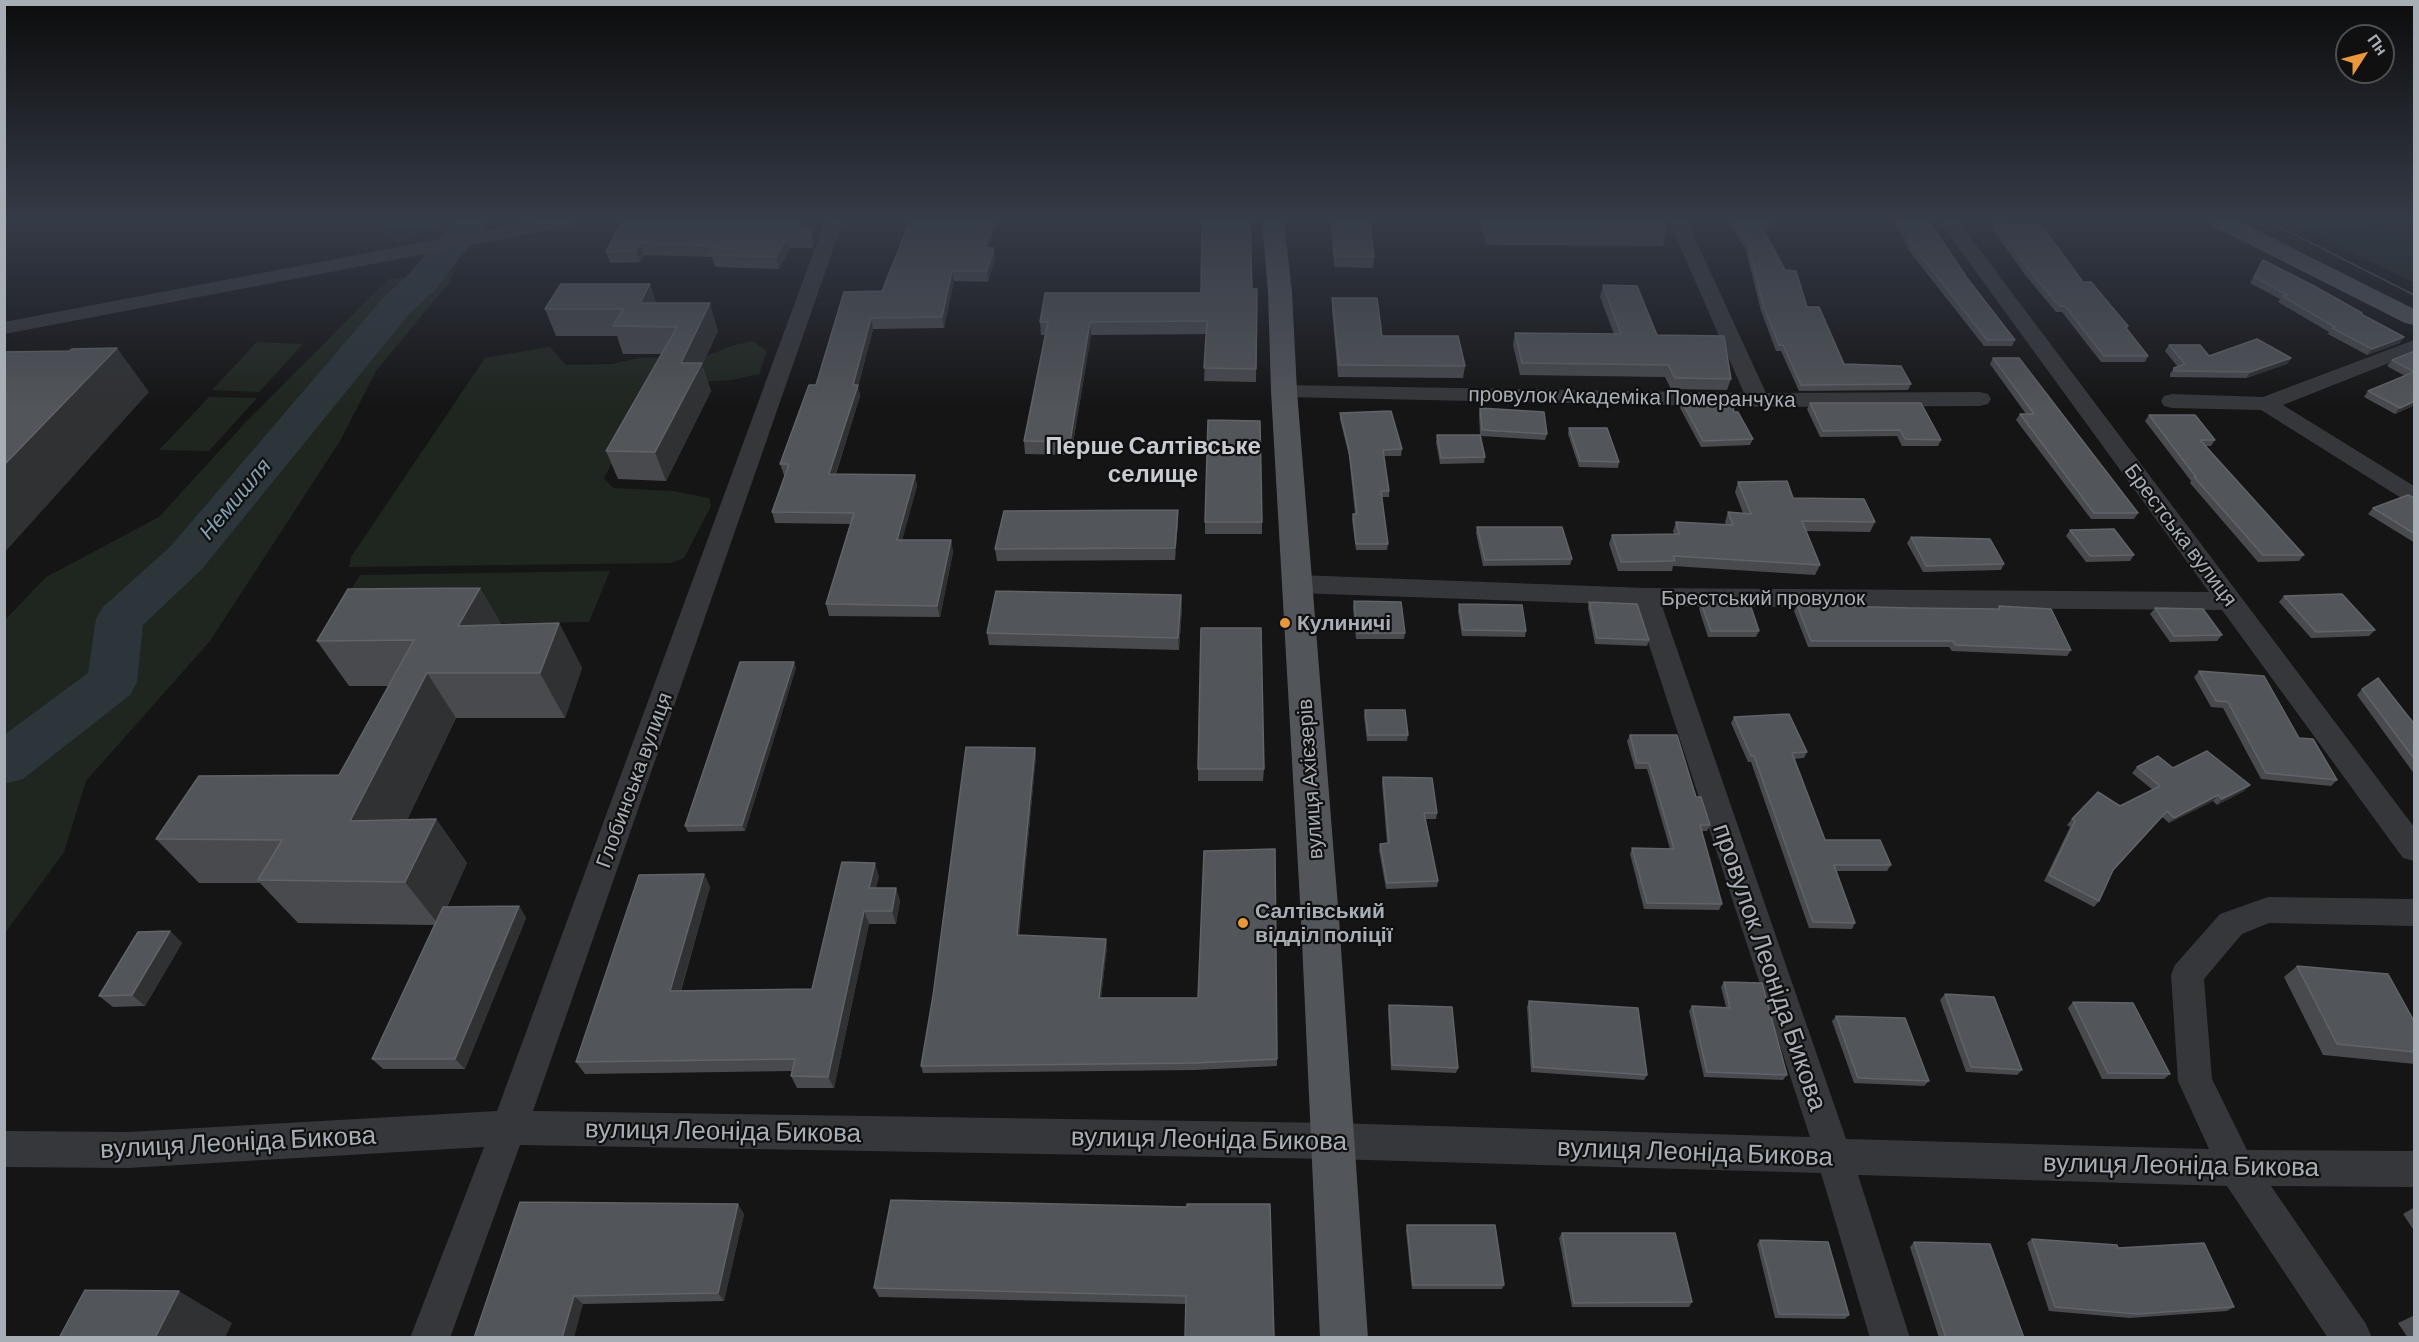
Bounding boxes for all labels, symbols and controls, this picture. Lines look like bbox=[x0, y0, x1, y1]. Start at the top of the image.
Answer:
north arrow bbox=[2335, 24, 2395, 84]
text: Пн bbox=[2364, 30, 2392, 58]
street label: провулок Академіка Померанчука bbox=[1468, 382, 1796, 412]
district label: Перше Салтівське селище bbox=[1045, 432, 1261, 488]
water label: Немишля bbox=[194, 453, 276, 545]
street label: Брестська вулиця bbox=[2119, 459, 2243, 611]
street label: Брестський провулок bbox=[1661, 585, 1865, 611]
place label: Кулиничі bbox=[1297, 610, 1391, 636]
marker: Кулиничі bbox=[1278, 616, 1292, 630]
street label: Глобинська вулиця bbox=[591, 689, 677, 871]
street label: вулиця Ахієзерів bbox=[1292, 698, 1328, 860]
street label: провулок Леоніда Бикова bbox=[1706, 819, 1834, 1115]
place label: Салтівський відділ поліції bbox=[1255, 898, 1393, 948]
marker: Салтівський відділ поліції bbox=[1236, 916, 1250, 930]
street label: вулиця Леоніда Бикова bbox=[585, 1113, 861, 1149]
street label: вулиця Леоніда Бикова bbox=[99, 1119, 377, 1165]
street label: вулиця Леоніда Бикова bbox=[1071, 1121, 1347, 1157]
street label: вулиця Леоніда Бикова bbox=[1556, 1132, 1834, 1172]
street label: вулиця Леоніда Бикова bbox=[2043, 1147, 2319, 1183]

